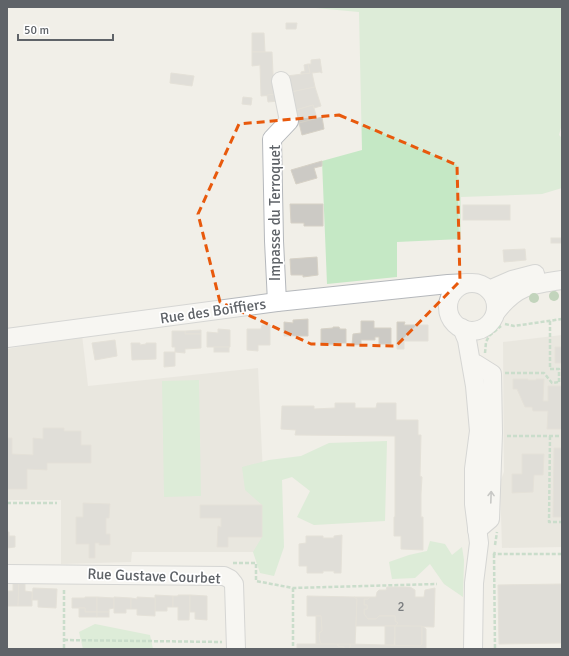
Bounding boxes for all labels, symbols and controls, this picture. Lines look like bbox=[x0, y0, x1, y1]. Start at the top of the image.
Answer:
scale bar bbox=[18, 16, 113, 42]
text: 50 m bbox=[24, 23, 49, 38]
street label: Impasse du Terroquet bbox=[266, 145, 284, 281]
street label: Rue des Boiffiers bbox=[159, 295, 268, 327]
one-way arrow bbox=[487, 491, 495, 504]
street label: Rue Gustave Courbet bbox=[87, 565, 221, 587]
house number: 2 bbox=[397, 599, 405, 615]

